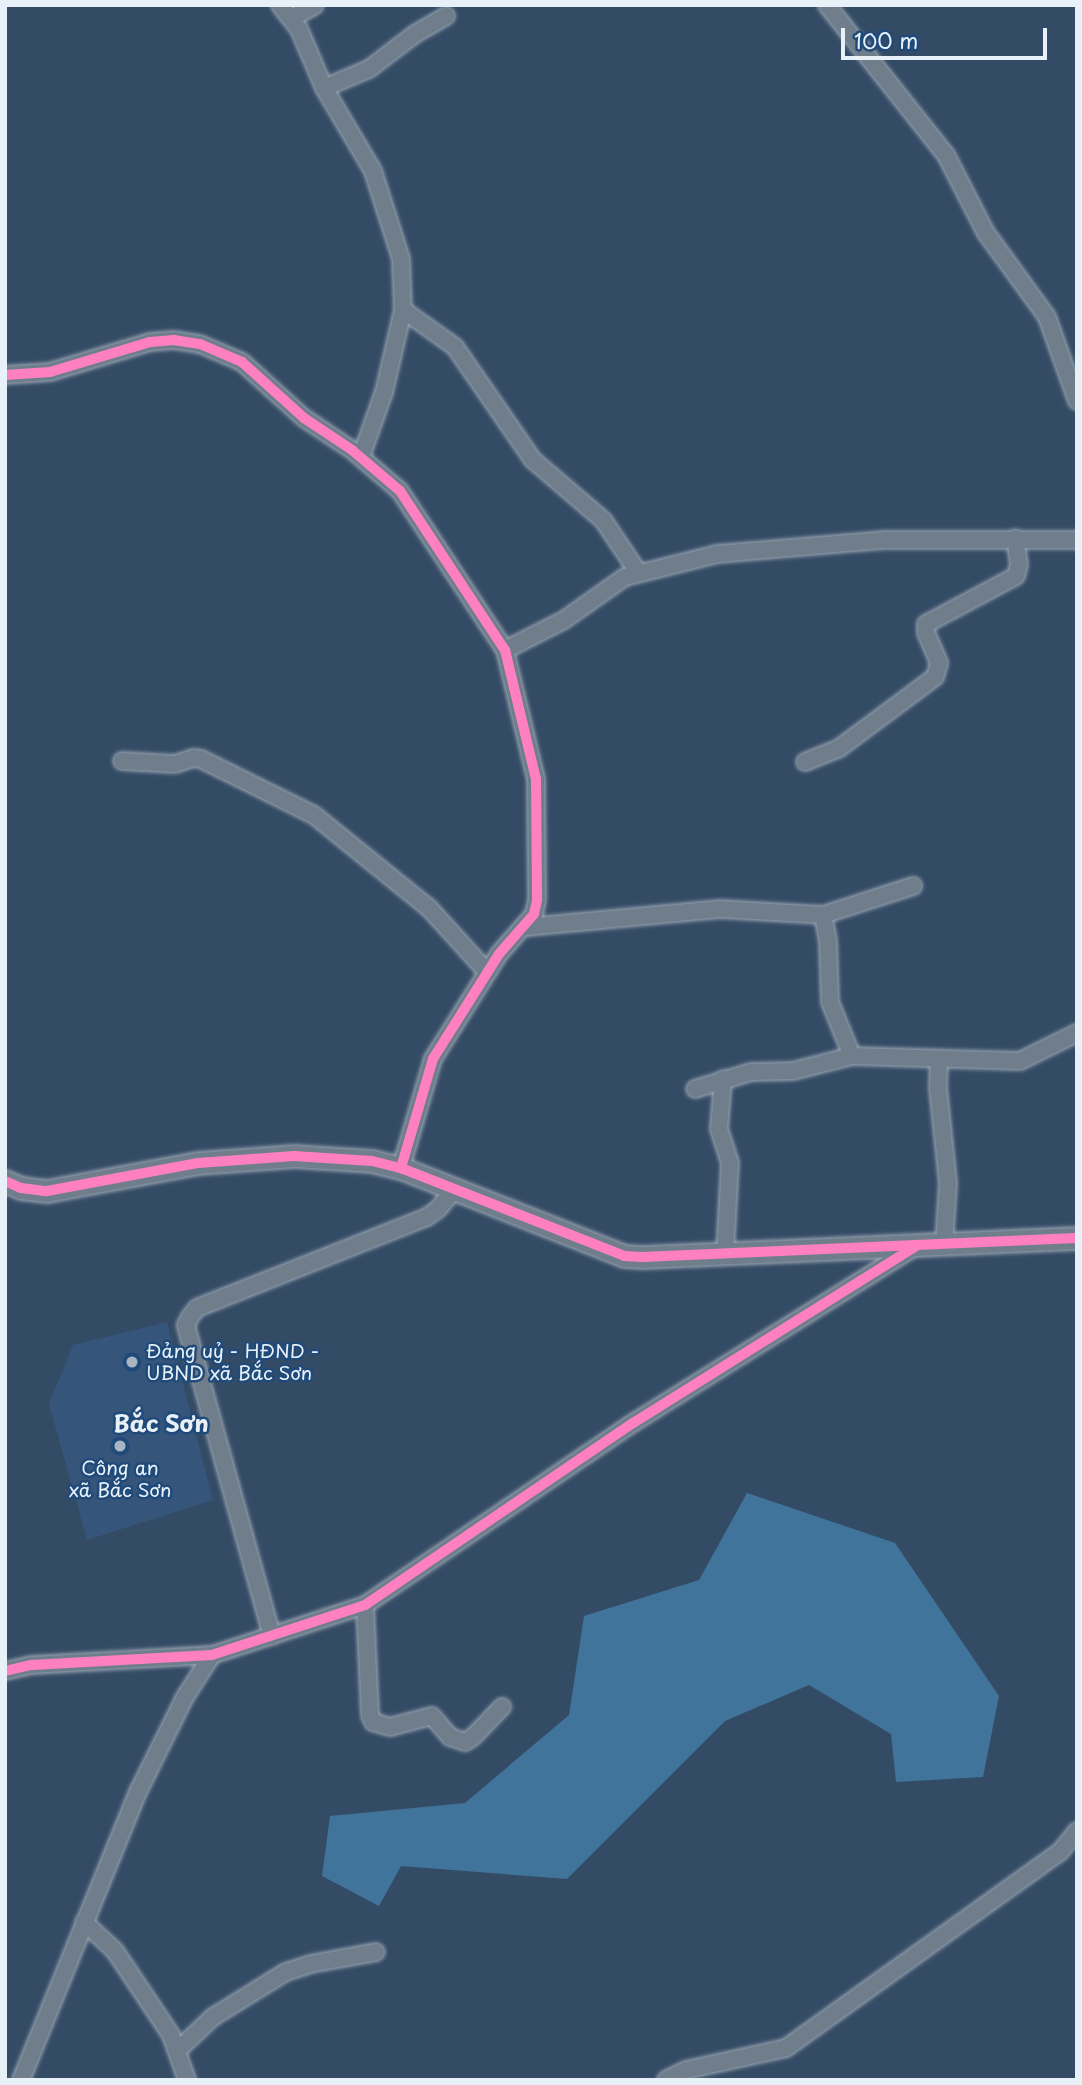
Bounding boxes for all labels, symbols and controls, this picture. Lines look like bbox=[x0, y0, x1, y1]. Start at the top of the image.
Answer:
scale bar bbox=[844, 14, 1050, 58]
text: 100 m bbox=[854, 24, 918, 56]
place label: Đảng uỷ - HĐND - UBND xã Bắc Sơn bbox=[146, 1340, 321, 1384]
marker: Đảng uỷ - HĐND - UBND xã Bắc Sơn bbox=[124, 1354, 140, 1370]
district label: Bắc Sơn bbox=[114, 1409, 208, 1437]
marker: Công an xã Bắc Sơn bbox=[112, 1438, 128, 1454]
place label: Công an xã Bắc Sơn bbox=[69, 1457, 171, 1501]

